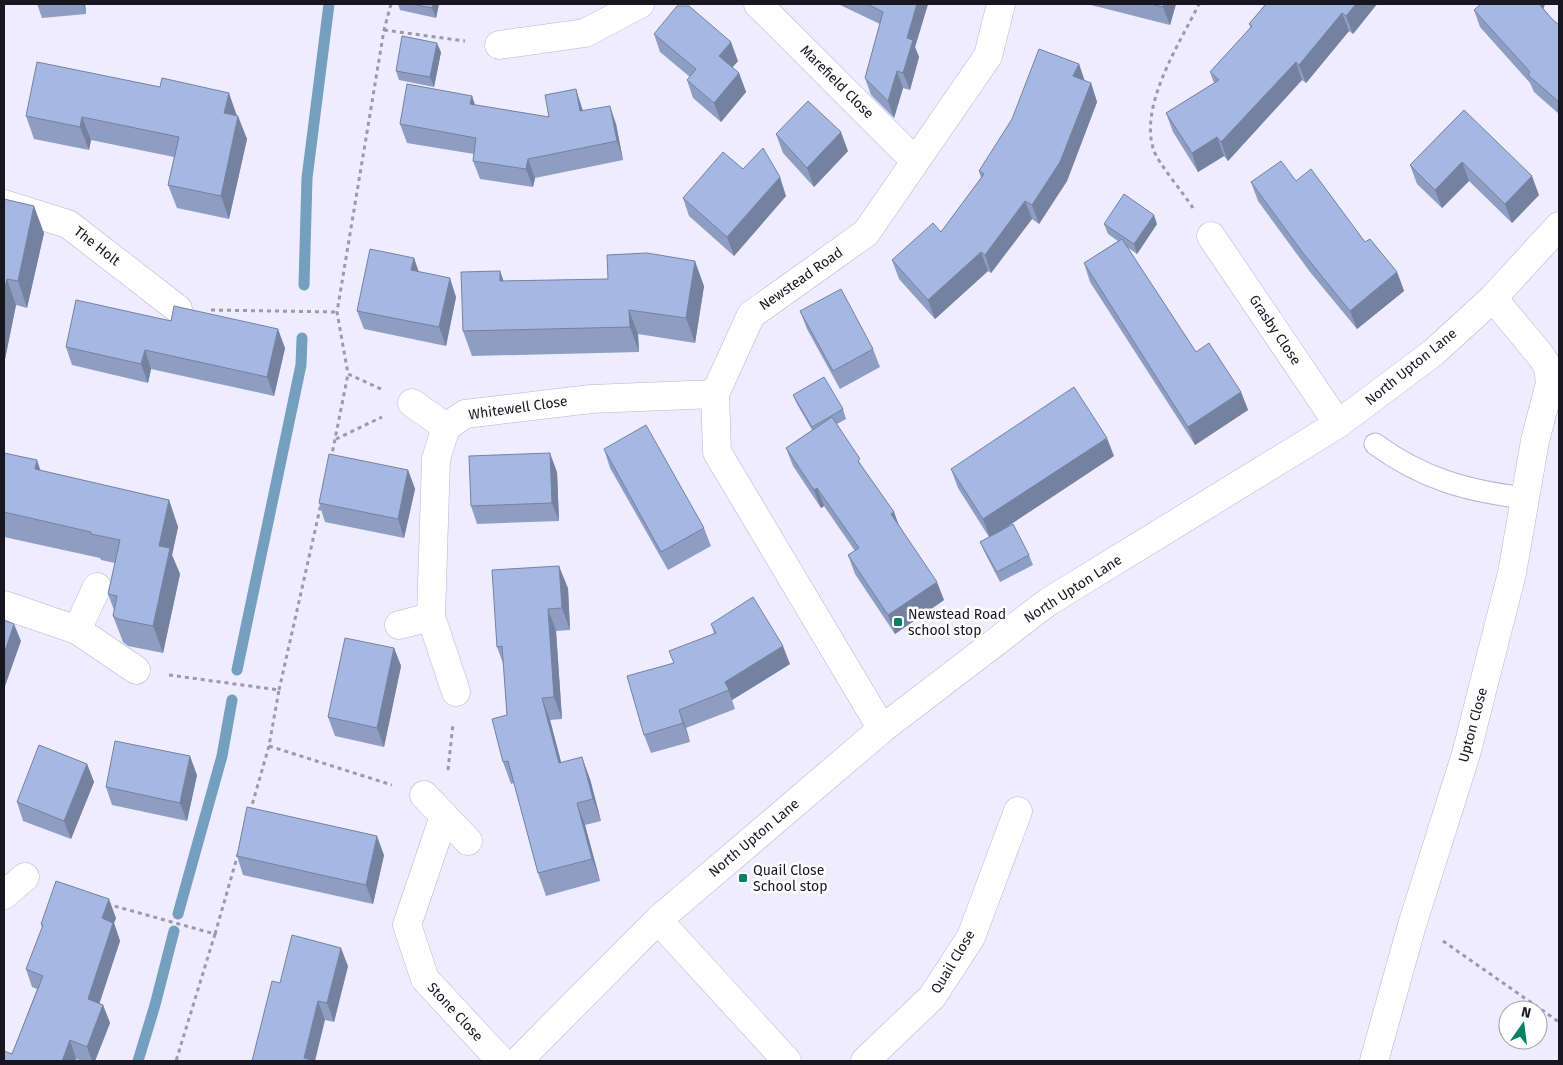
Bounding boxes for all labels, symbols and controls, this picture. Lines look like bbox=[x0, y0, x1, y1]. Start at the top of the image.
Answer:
street label: Marefield Close bbox=[797, 42, 877, 122]
street label: The Holt bbox=[71, 223, 124, 270]
street label: Newstead Road bbox=[756, 244, 846, 314]
street label: Grasby Close bbox=[1245, 292, 1305, 368]
street label: North Upton Lane bbox=[1362, 325, 1460, 409]
street label: Whitewell Close bbox=[467, 393, 569, 423]
street label: North Upton Lane bbox=[1021, 551, 1125, 627]
place label: Newstead Road school stop bbox=[908, 606, 1006, 639]
marker: Newstead Road school stop bbox=[892, 616, 904, 628]
street label: Upton Close bbox=[1455, 686, 1491, 764]
street label: North Upton Lane bbox=[705, 795, 803, 881]
place label: Quail Close School stop bbox=[753, 862, 828, 895]
marker: Quail Close School stop bbox=[737, 872, 749, 884]
street label: Quail Close bbox=[927, 927, 979, 997]
street label: Stone Close bbox=[423, 979, 487, 1045]
north arrow bbox=[1498, 1000, 1548, 1050]
text: N bbox=[1519, 1003, 1533, 1022]

